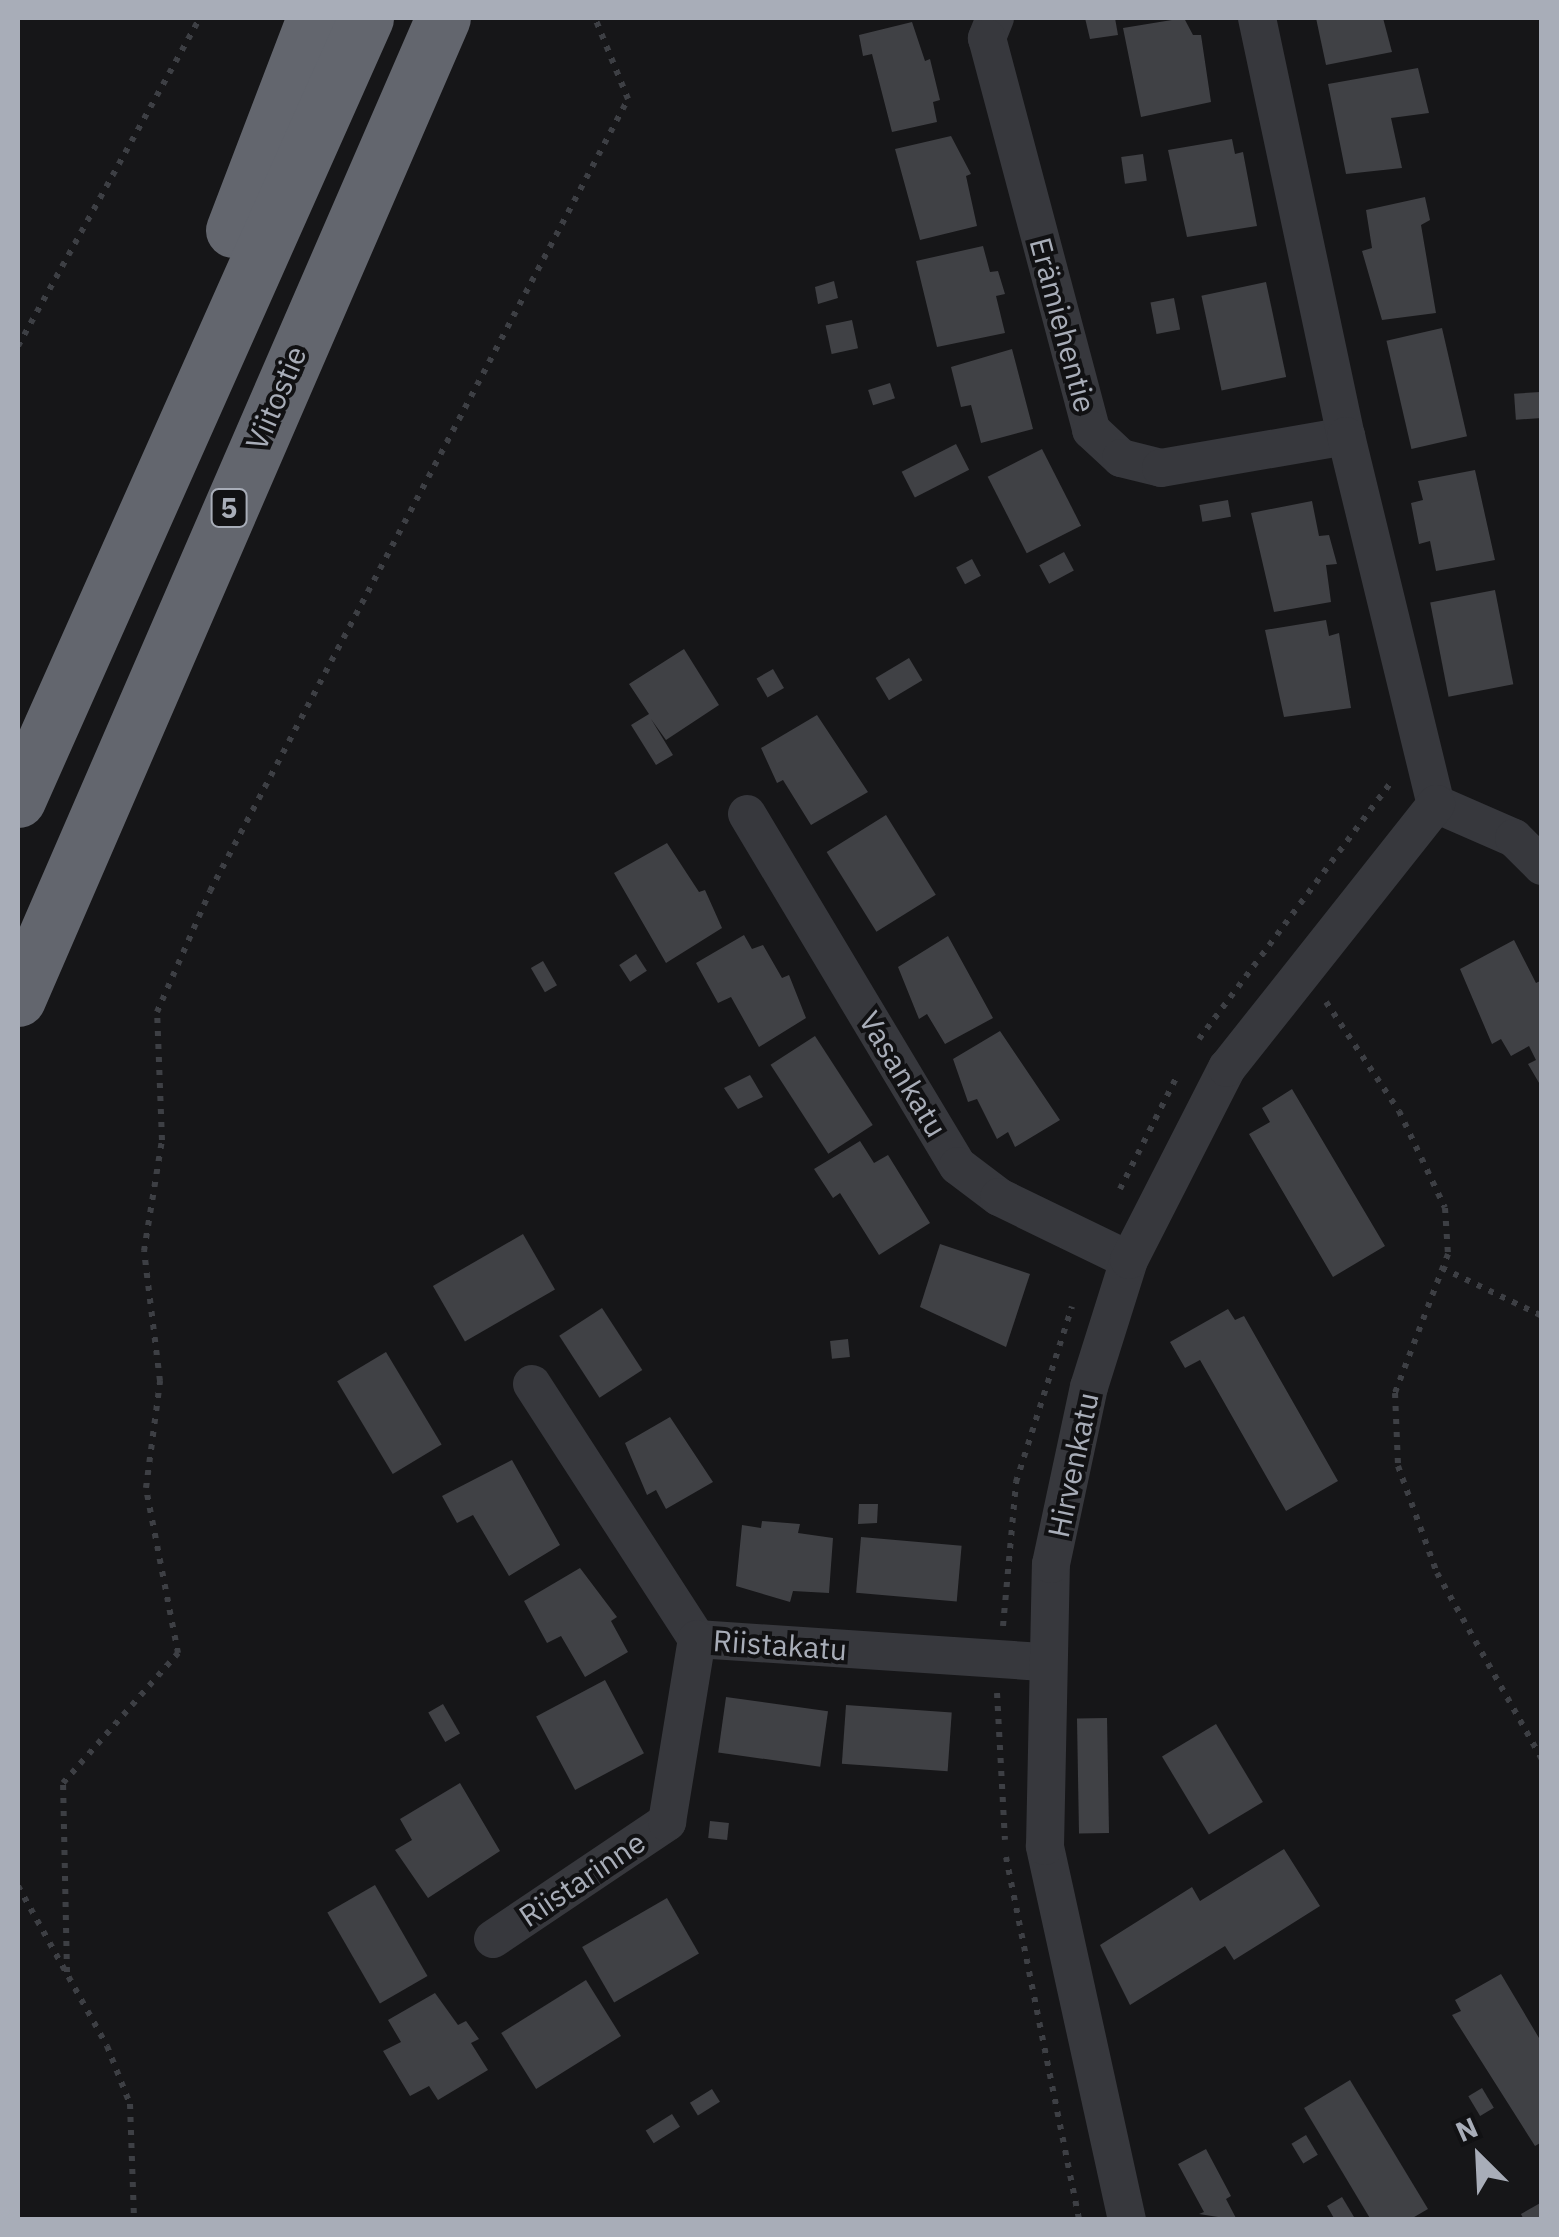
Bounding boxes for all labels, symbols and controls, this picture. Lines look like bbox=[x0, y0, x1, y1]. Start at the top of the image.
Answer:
street label: Erämiehentie bbox=[1022, 234, 1104, 416]
street label: Viitostie bbox=[238, 341, 314, 455]
road number: 5 bbox=[209, 485, 249, 531]
street label: Vasankatu bbox=[851, 1005, 955, 1143]
street label: Hirvenkatu bbox=[1040, 1389, 1106, 1541]
street label: Riistakatu bbox=[712, 1622, 848, 1668]
street label: Riistarinne bbox=[512, 1824, 652, 1934]
north arrow bbox=[1429, 2107, 1529, 2207]
text: N bbox=[1450, 2108, 1483, 2150]

